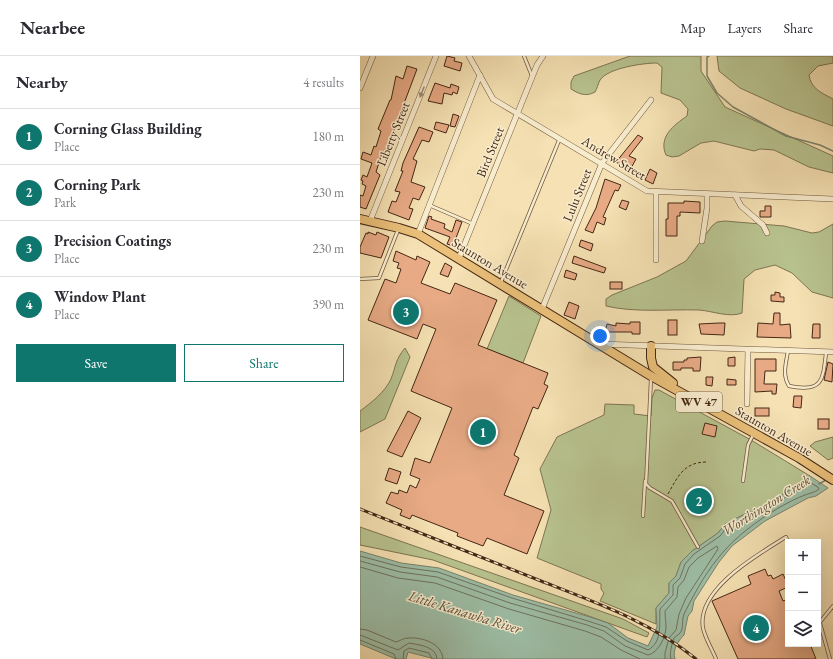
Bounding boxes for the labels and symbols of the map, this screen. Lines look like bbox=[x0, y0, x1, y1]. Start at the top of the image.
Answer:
one-way arrow bbox=[418, 87, 424, 99]
street label: Liberty Street bbox=[372, 99, 414, 169]
street label: Bird Street bbox=[472, 124, 508, 180]
street label: Andrew Street bbox=[578, 132, 649, 184]
street label: Lulu Street bbox=[559, 166, 595, 224]
street label: Staunton Avenue bbox=[449, 233, 531, 293]
pin: 3 bbox=[393, 297, 419, 327]
your location bbox=[590, 326, 610, 346]
road number: WV 47 bbox=[676, 392, 722, 412]
street label: Staunton Avenue bbox=[732, 402, 816, 460]
pin: 1 bbox=[470, 417, 496, 447]
water label: Worthington Creek bbox=[718, 470, 814, 539]
pin: 2 bbox=[686, 486, 712, 516]
water label: Little Kanawha River bbox=[405, 586, 524, 638]
pin: 4 bbox=[743, 613, 769, 643]

